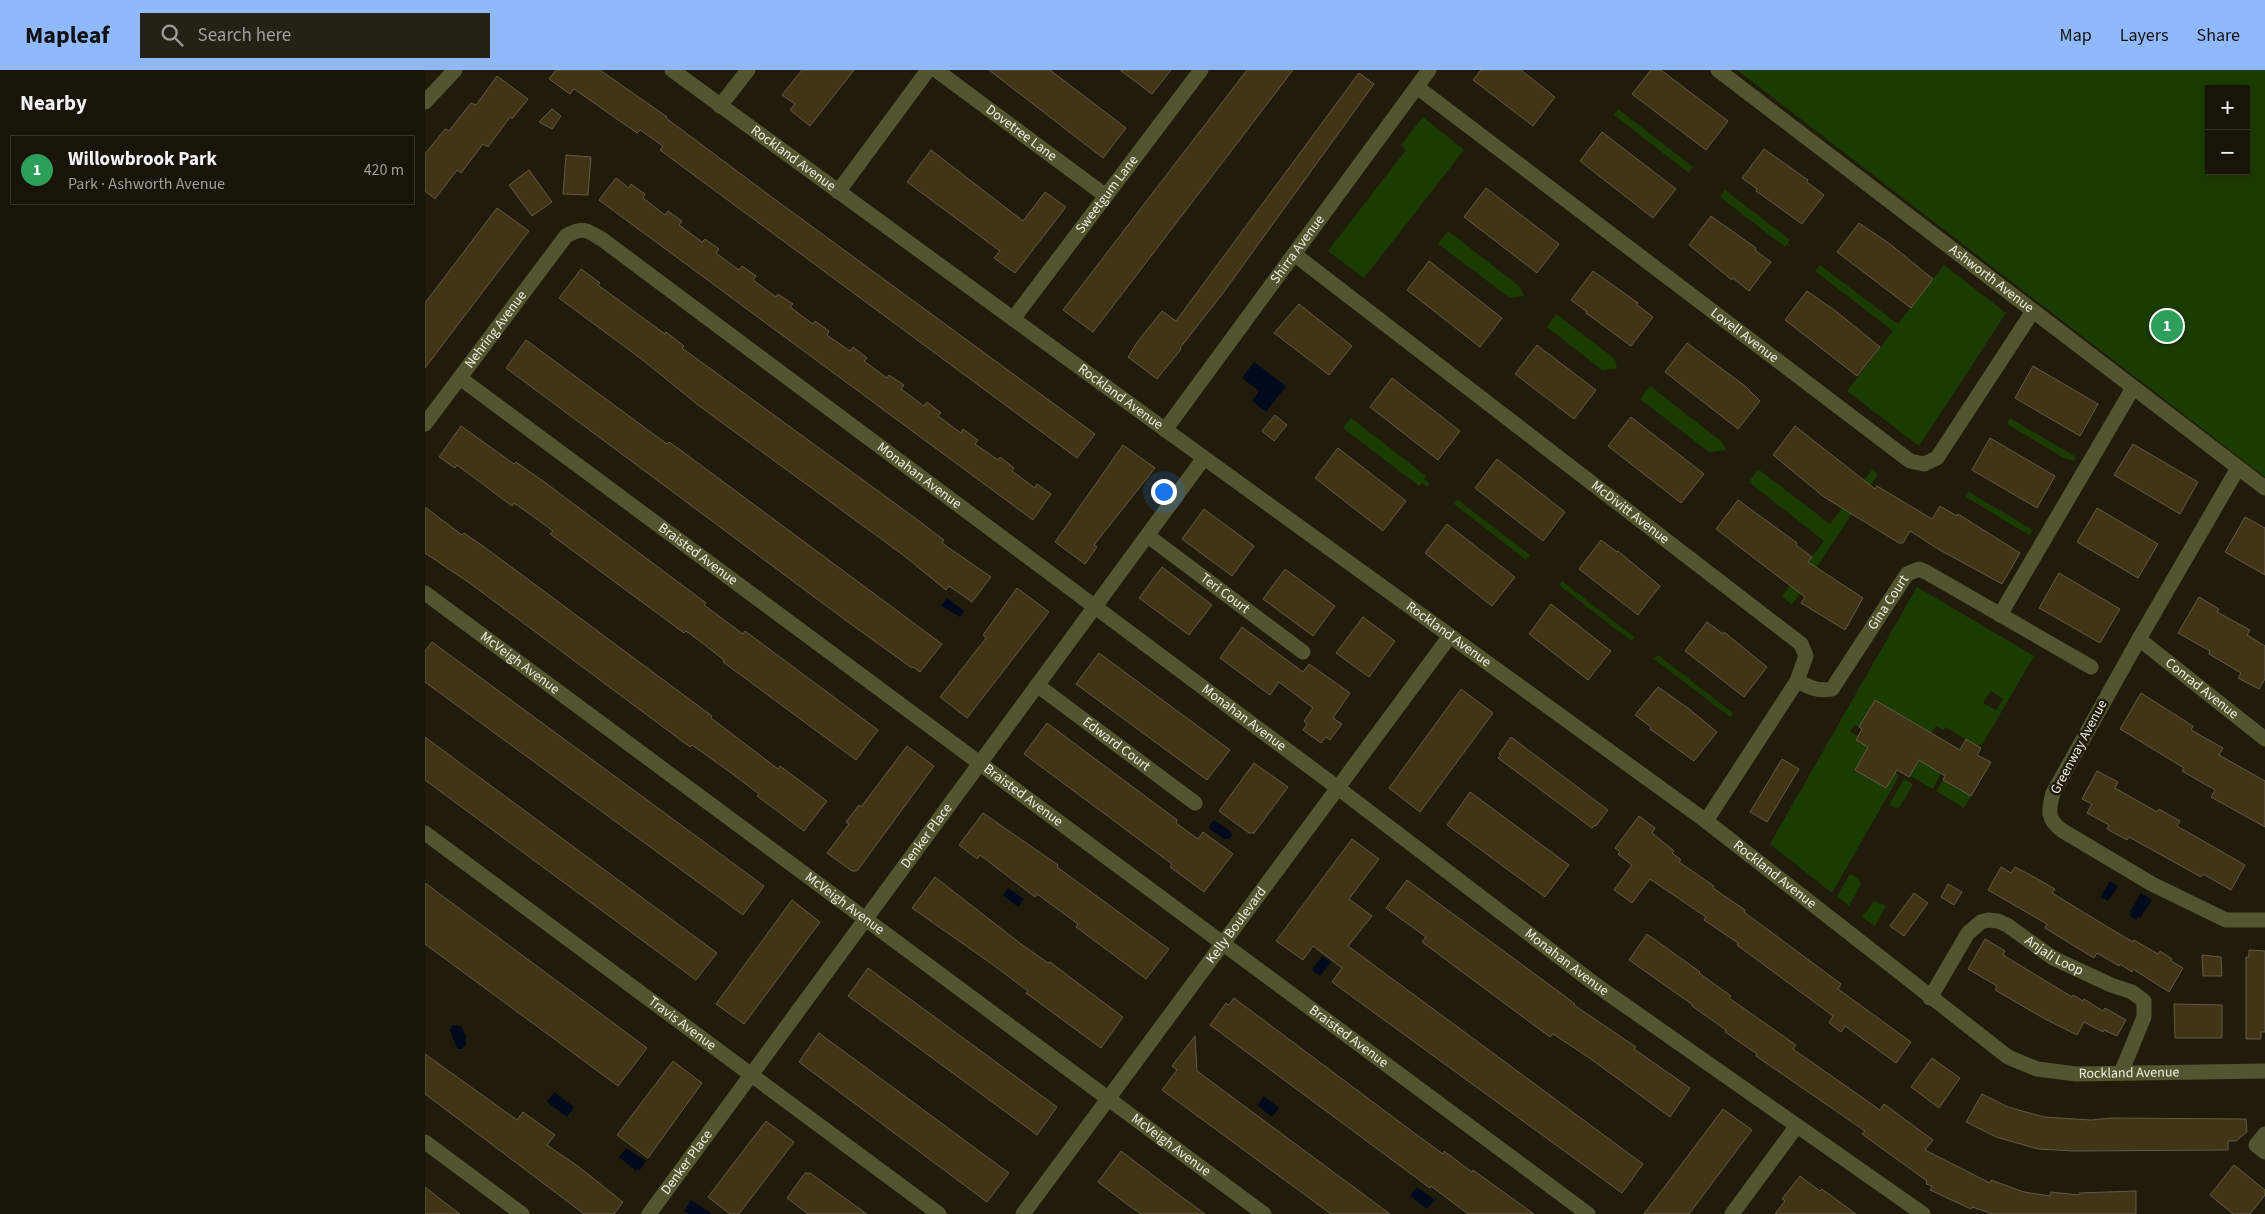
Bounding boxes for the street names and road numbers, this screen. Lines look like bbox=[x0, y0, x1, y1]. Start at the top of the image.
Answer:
street label: Dovetree Lane bbox=[981, 100, 1061, 166]
street label: Rockland Avenue bbox=[747, 121, 840, 196]
street label: Sweetgum Lane bbox=[1071, 151, 1143, 238]
street label: Shirra Avenue bbox=[1265, 211, 1330, 288]
street label: Ashworth Avenue bbox=[1945, 240, 2038, 318]
street label: Nehring Avenue bbox=[460, 286, 532, 373]
street label: Lovell Avenue bbox=[1706, 303, 1783, 368]
street label: Rockland Avenue bbox=[1074, 359, 1167, 435]
street label: Monahan Avenue bbox=[873, 438, 966, 514]
street label: McDivitt Avenue bbox=[1587, 476, 1673, 549]
street label: Braisted Avenue bbox=[654, 518, 742, 590]
street label: Teri Court bbox=[1196, 568, 1254, 619]
street label: Gina Court bbox=[1863, 571, 1914, 634]
street label: Rockland Avenue bbox=[1402, 597, 1495, 672]
street label: McVeigh Avenue bbox=[476, 627, 564, 699]
street label: Conrad Avenue bbox=[2161, 653, 2243, 724]
street label: Monahan Avenue bbox=[1197, 680, 1290, 756]
street label: Greenway Avenue bbox=[2046, 696, 2112, 798]
street label: Edward Court bbox=[1078, 712, 1155, 776]
street label: Braisted Avenue bbox=[979, 759, 1067, 831]
street label: Denker Place bbox=[896, 799, 957, 873]
street label: Rockland Avenue bbox=[1729, 836, 1821, 914]
street label: McVeigh Avenue bbox=[801, 867, 889, 940]
street label: Kelly Boulevard bbox=[1201, 883, 1272, 968]
street label: Monahan Avenue bbox=[1520, 924, 1613, 1001]
street label: Anjali Loop bbox=[2021, 931, 2087, 981]
street label: Travis Avenue bbox=[644, 992, 720, 1056]
street label: Braisted Avenue bbox=[1305, 1000, 1392, 1073]
street label: Rockland Avenue bbox=[2078, 1062, 2180, 1084]
street label: McVeigh Avenue bbox=[1127, 1109, 1215, 1181]
street label: Denker Place bbox=[656, 1126, 718, 1199]

